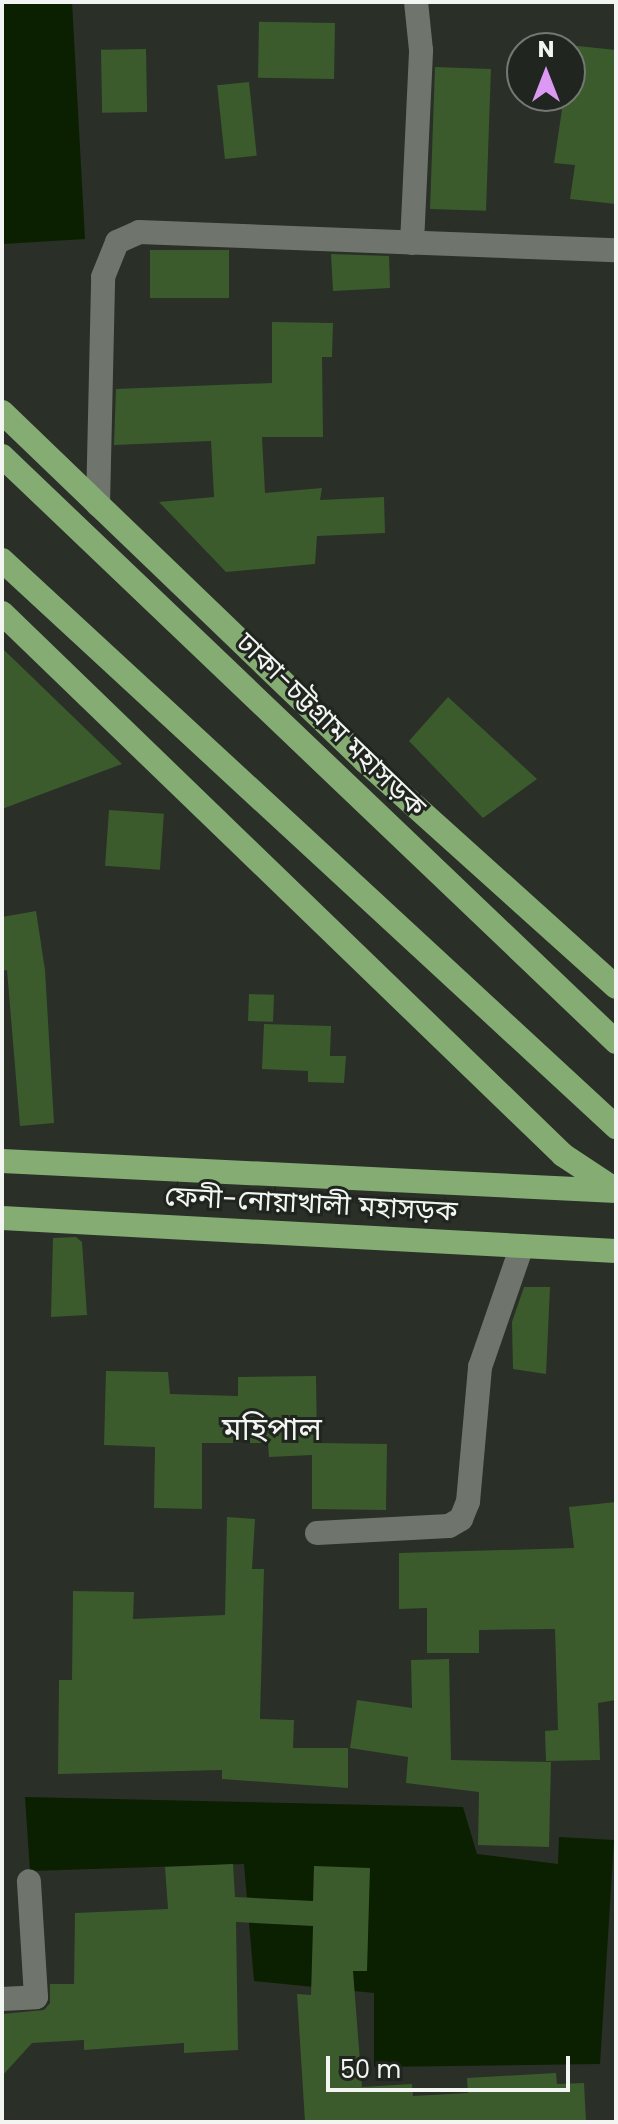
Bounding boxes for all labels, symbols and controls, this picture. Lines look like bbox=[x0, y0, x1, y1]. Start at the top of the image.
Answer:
north arrow bbox=[506, 32, 586, 112]
text: N bbox=[538, 34, 554, 65]
street label: ঢাকা-চট্টগ্রাম মহাসড়ক bbox=[229, 626, 433, 824]
street label: ফেনী-নোয়াখালী মহাসড়ক bbox=[164, 1180, 458, 1228]
district label: মহিপাল bbox=[222, 1410, 322, 1448]
scale bar bbox=[330, 2040, 574, 2090]
text: 50 m bbox=[340, 2053, 401, 2086]

